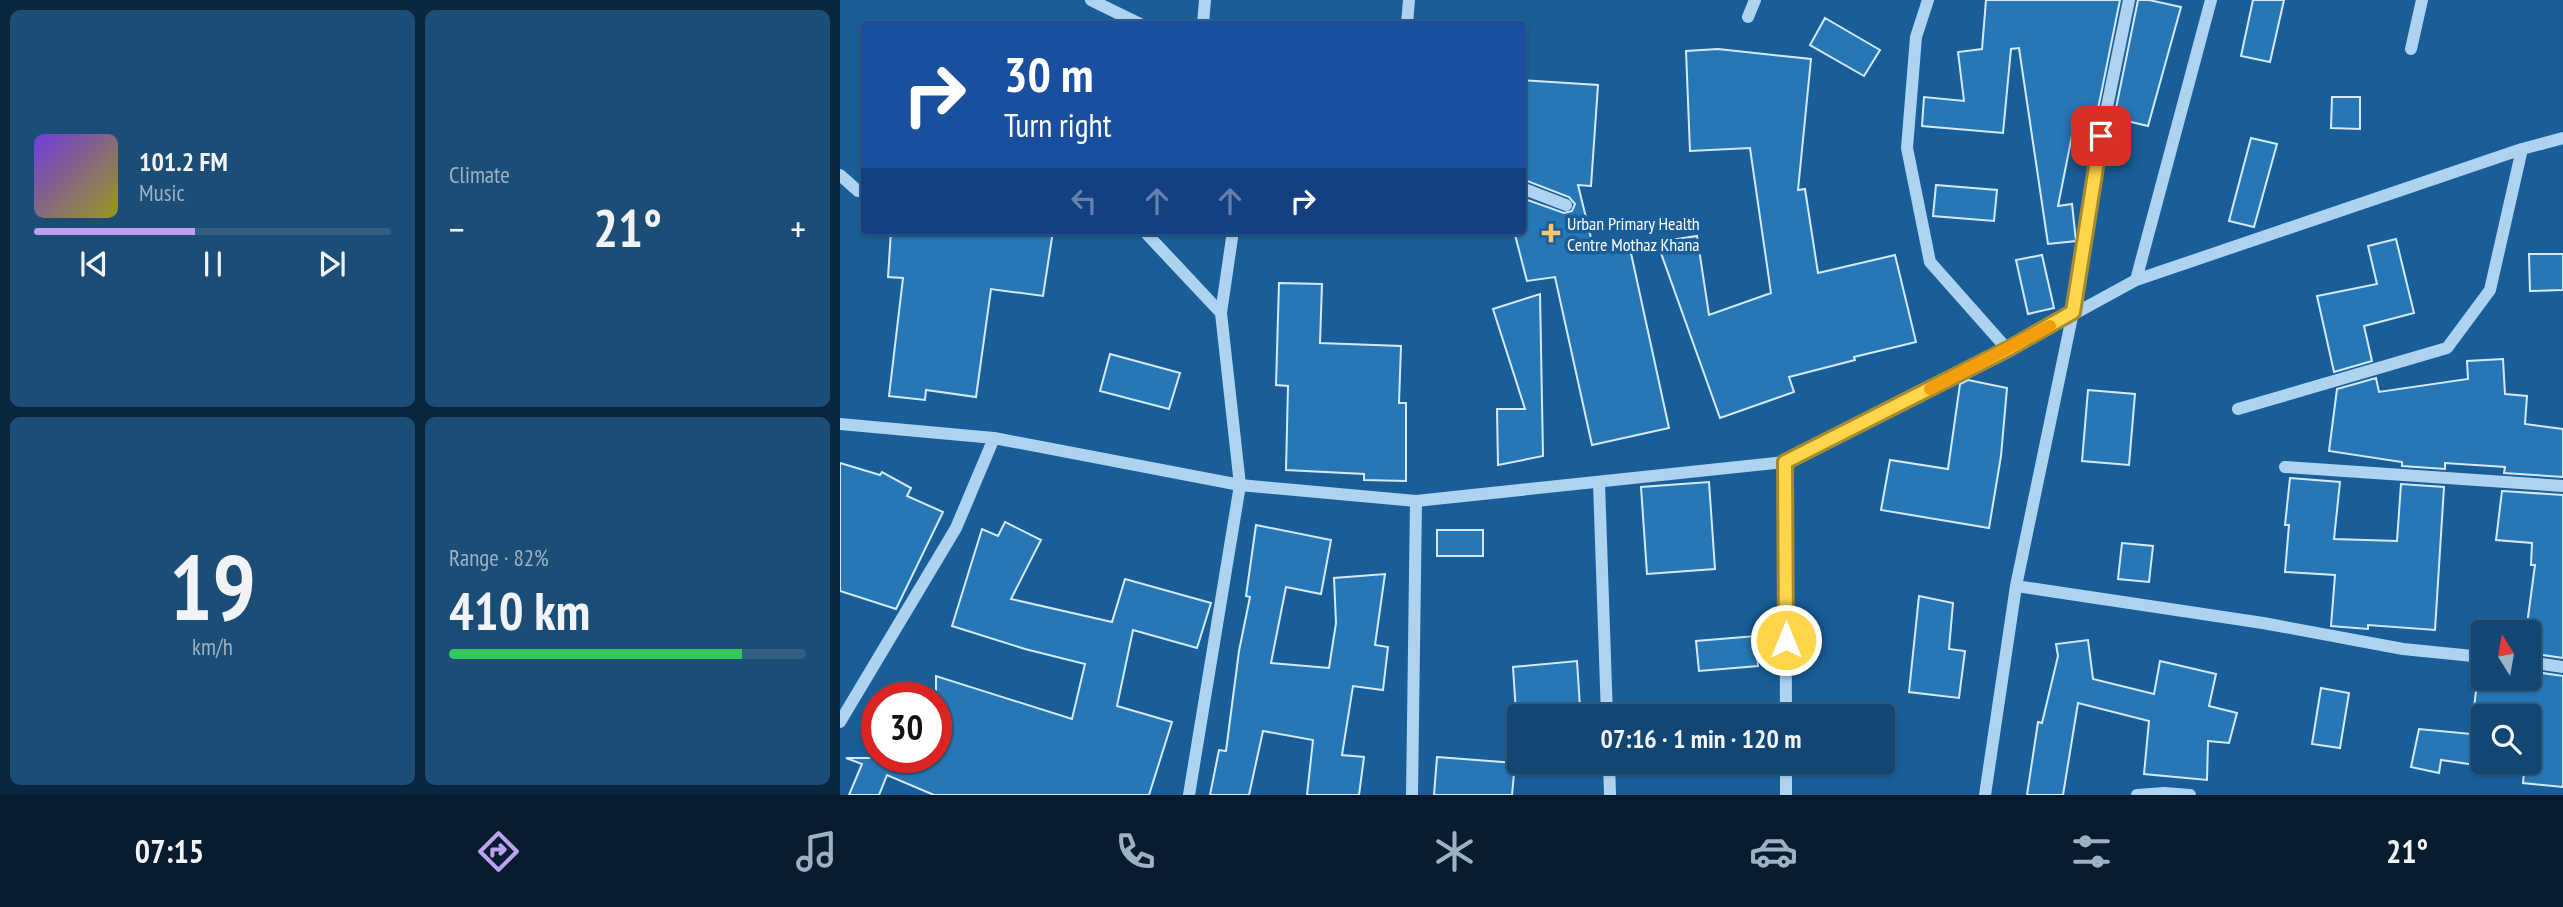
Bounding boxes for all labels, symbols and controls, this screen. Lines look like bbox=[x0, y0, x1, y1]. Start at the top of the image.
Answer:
text: 30 m bbox=[1004, 42, 1093, 106]
icon: right bbox=[889, 49, 980, 140]
text: Turn right bbox=[1004, 104, 1112, 146]
pin bbox=[2071, 106, 2131, 166]
icon: arrive bbox=[2082, 117, 2120, 155]
text: 101.2 FM bbox=[139, 145, 228, 178]
text: Climate bbox=[449, 160, 510, 189]
text: Music bbox=[139, 178, 185, 207]
icon: left bbox=[1065, 182, 1103, 220]
icon: ahead bbox=[1138, 182, 1176, 220]
icon: ahead bbox=[1211, 182, 1249, 220]
icon: right bbox=[1284, 182, 1322, 220]
text: 21° bbox=[593, 194, 662, 261]
text: − bbox=[449, 204, 465, 253]
text: + bbox=[790, 204, 806, 253]
place label: Urban Primary Health Centre Mothaz Khana bbox=[1567, 212, 1700, 256]
marker: Urban Primary Health Centre Mothaz Khana bbox=[1541, 223, 1561, 243]
icon: previous bbox=[75, 245, 113, 283]
icon: pause bbox=[194, 245, 232, 283]
icon: next bbox=[313, 245, 351, 283]
text: 19 bbox=[169, 527, 256, 645]
text: Range · 82% bbox=[449, 543, 549, 572]
text: 410 km bbox=[449, 577, 590, 644]
position arrow bbox=[1749, 603, 1823, 677]
north arrow bbox=[2471, 620, 2541, 690]
map controls bbox=[2471, 620, 2541, 774]
text: km/h bbox=[192, 632, 233, 661]
speed limit sign: 30 bbox=[861, 682, 952, 773]
button: search bbox=[2471, 704, 2541, 774]
text: 07:16 · 1 min · 120 m bbox=[1601, 722, 1801, 755]
icon: directions bbox=[474, 827, 523, 876]
icon: music bbox=[792, 827, 841, 876]
icon: phone bbox=[1111, 827, 1160, 876]
icon: climate bbox=[1430, 827, 1479, 876]
icon: car bbox=[1749, 827, 1798, 876]
icon: filters bbox=[2067, 827, 2116, 876]
text: 07:15 bbox=[135, 830, 204, 872]
text: 21° bbox=[2386, 830, 2428, 872]

